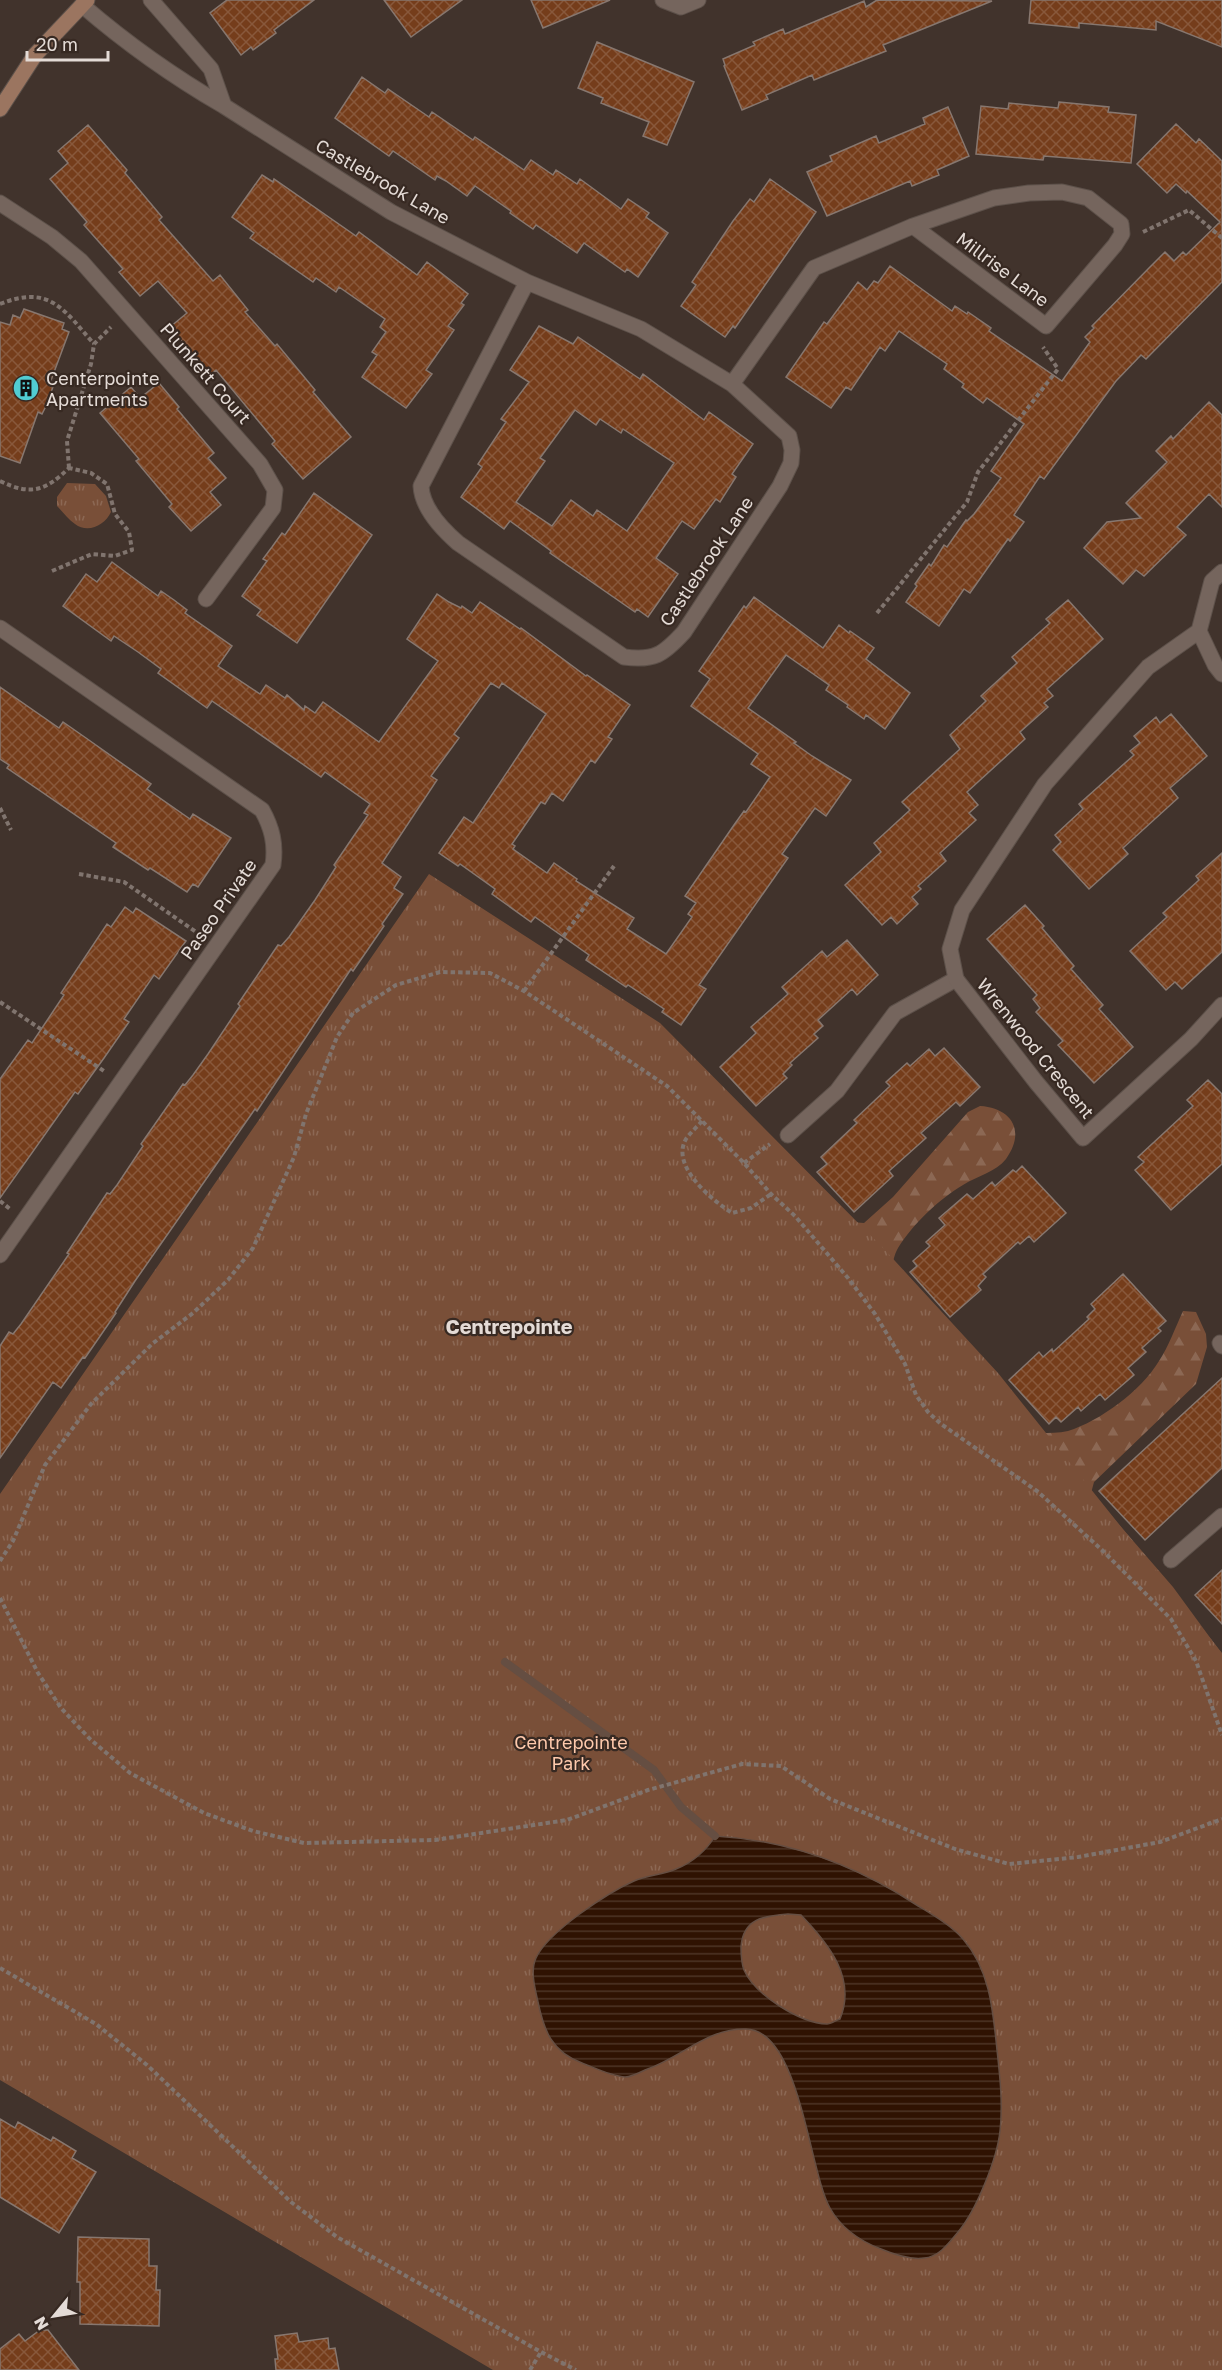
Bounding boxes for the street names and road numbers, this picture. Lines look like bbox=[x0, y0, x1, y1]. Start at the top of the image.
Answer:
street label: Castlebrook Lane bbox=[312, 134, 454, 228]
street label: Millrise Lane bbox=[952, 227, 1054, 311]
street label: Plunkett Court bbox=[156, 318, 256, 428]
street label: Castlebrook Lane bbox=[655, 492, 757, 630]
street label: Paseo Private bbox=[175, 854, 261, 964]
street label: Wrenwood Crescent bbox=[973, 973, 1099, 1123]

